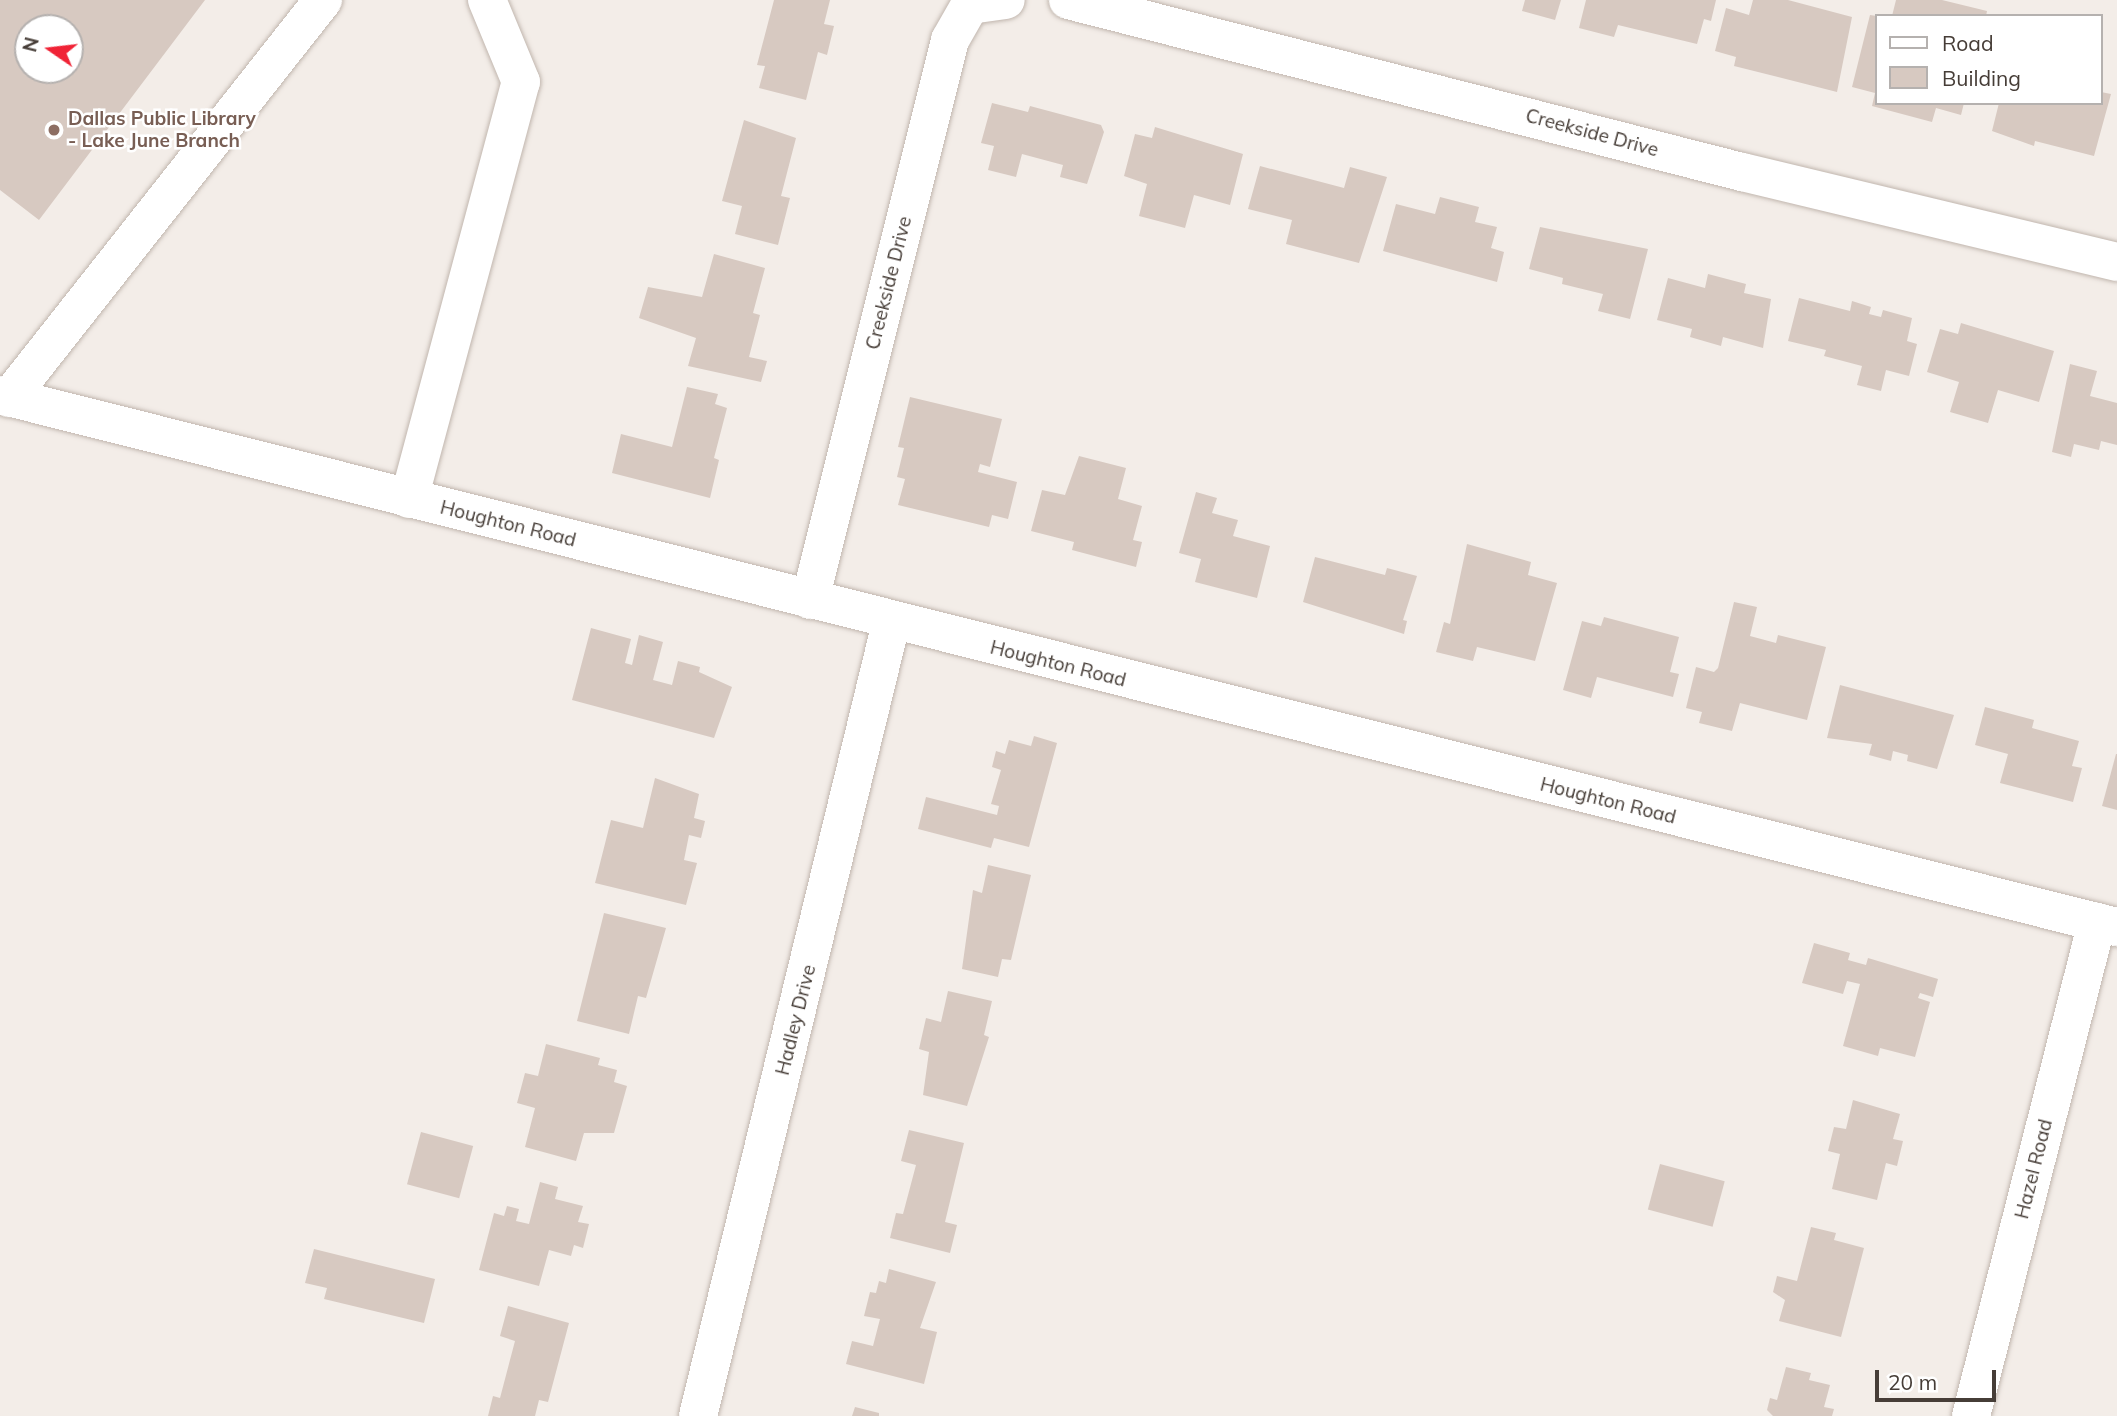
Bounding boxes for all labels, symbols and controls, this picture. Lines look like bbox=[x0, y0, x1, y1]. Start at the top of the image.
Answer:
north arrow bbox=[14, 14, 84, 84]
legend bbox=[1876, 14, 2103, 105]
text: Road bbox=[1942, 30, 1993, 56]
text: N bbox=[17, 35, 44, 54]
text: Building bbox=[1942, 65, 2021, 91]
street label: Creekside Drive bbox=[1523, 104, 1661, 162]
place label: Dallas Public Library - Lake June Branch bbox=[68, 108, 256, 152]
marker: Dallas Public Library - Lake June Branch bbox=[46, 122, 62, 138]
street label: Creekside Drive bbox=[861, 214, 917, 352]
street label: Houghton Road bbox=[438, 496, 578, 552]
street label: Houghton Road bbox=[988, 636, 1128, 692]
street label: Houghton Road bbox=[1538, 773, 1678, 829]
street label: Hadley Drive bbox=[771, 962, 821, 1078]
street label: Hazel Road bbox=[2011, 1117, 2057, 1221]
scale bar bbox=[1879, 1356, 2000, 1400]
text: 20 m bbox=[1888, 1369, 1937, 1395]

